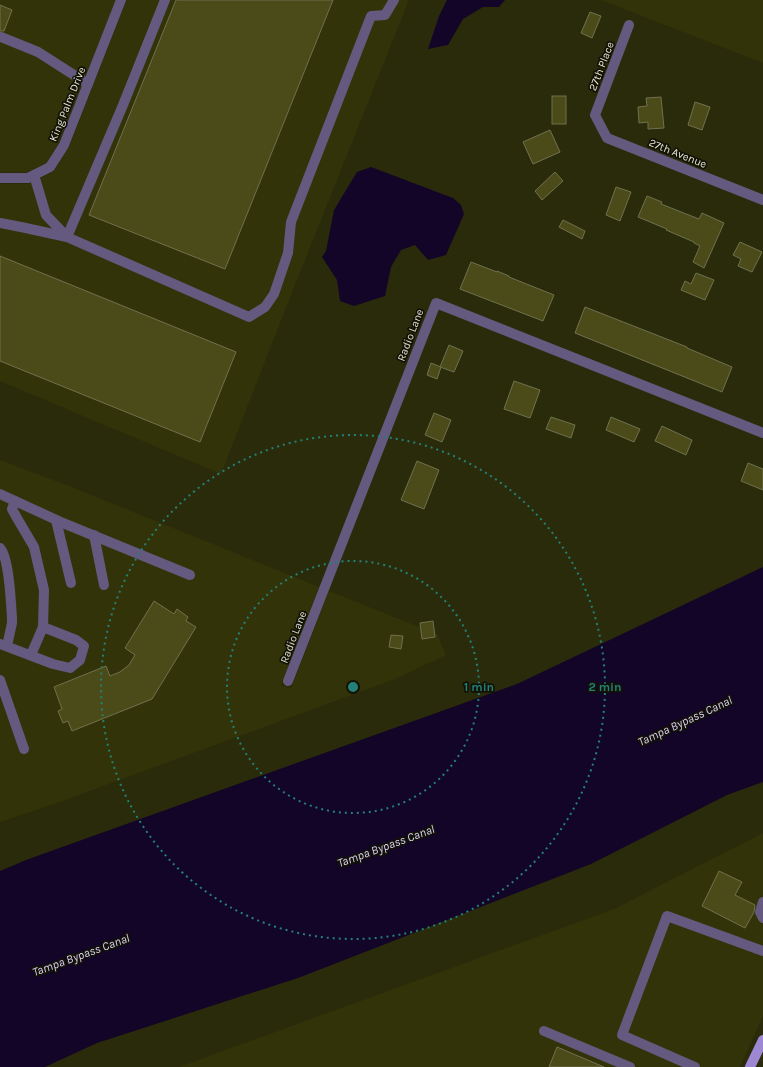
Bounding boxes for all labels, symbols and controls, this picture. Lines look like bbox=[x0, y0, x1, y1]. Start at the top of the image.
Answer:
street label: 27th Place bbox=[586, 39, 617, 93]
street label: King Palm Drive bbox=[47, 65, 88, 143]
street label: 27th Avenue bbox=[647, 136, 709, 171]
street label: Radio Lane bbox=[395, 307, 426, 363]
street label: Radio Lane bbox=[278, 609, 309, 665]
centre of rings bbox=[346, 680, 360, 694]
text: 1 min bbox=[464, 680, 494, 694]
text: 2 min bbox=[588, 680, 622, 694]
water label: Tampa Bypass Canal bbox=[636, 693, 734, 749]
water label: Tampa Bypass Canal bbox=[336, 822, 436, 870]
water label: Tampa Bypass Canal bbox=[31, 931, 131, 979]

